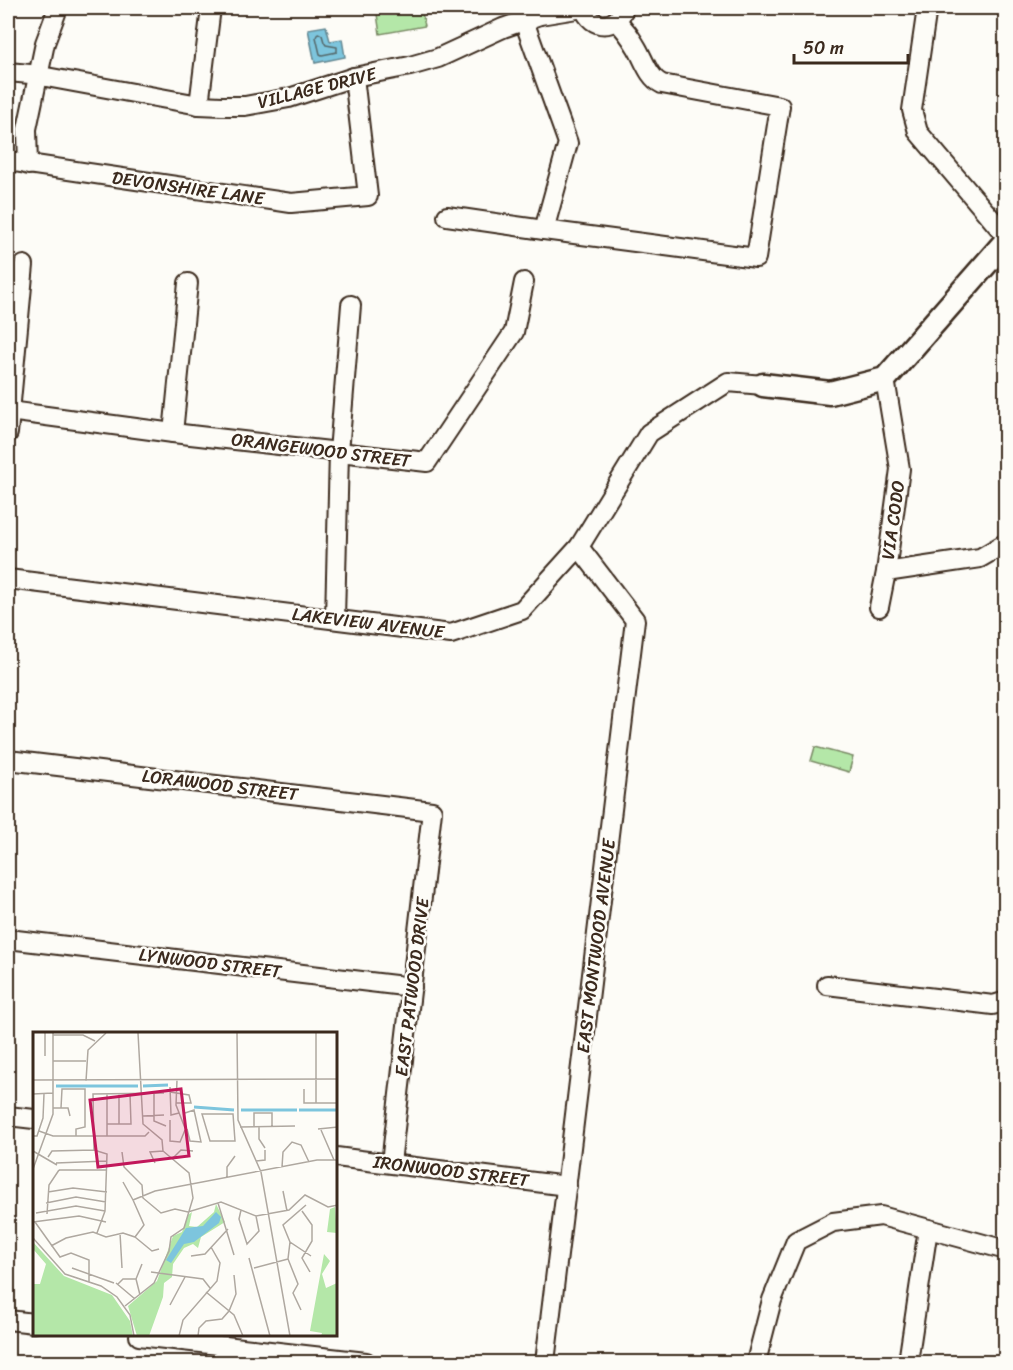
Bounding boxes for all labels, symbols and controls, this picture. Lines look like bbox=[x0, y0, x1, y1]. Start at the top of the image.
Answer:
scale bar bbox=[794, 27, 908, 65]
text: 50 m bbox=[803, 32, 844, 64]
street label: VILLAGE DRIVE bbox=[254, 58, 381, 118]
street label: DEVONSHIRE LANE bbox=[110, 161, 267, 215]
street label: ORANGEWOOD STREET bbox=[230, 423, 413, 477]
street label: VIA CODO bbox=[872, 478, 914, 562]
street label: LAKEVIEW AVENUE bbox=[290, 598, 447, 648]
street label: LORAWOOD STREET bbox=[140, 760, 301, 811]
street label: EAST MONTWOOD AVENUE bbox=[567, 836, 625, 1055]
street label: EAST PATWOOD DRIVE bbox=[385, 895, 439, 1078]
street label: LYNWOOD STREET bbox=[137, 938, 284, 988]
inset map bbox=[33, 1032, 338, 1337]
street label: IRONWOOD STREET bbox=[371, 1145, 532, 1197]

